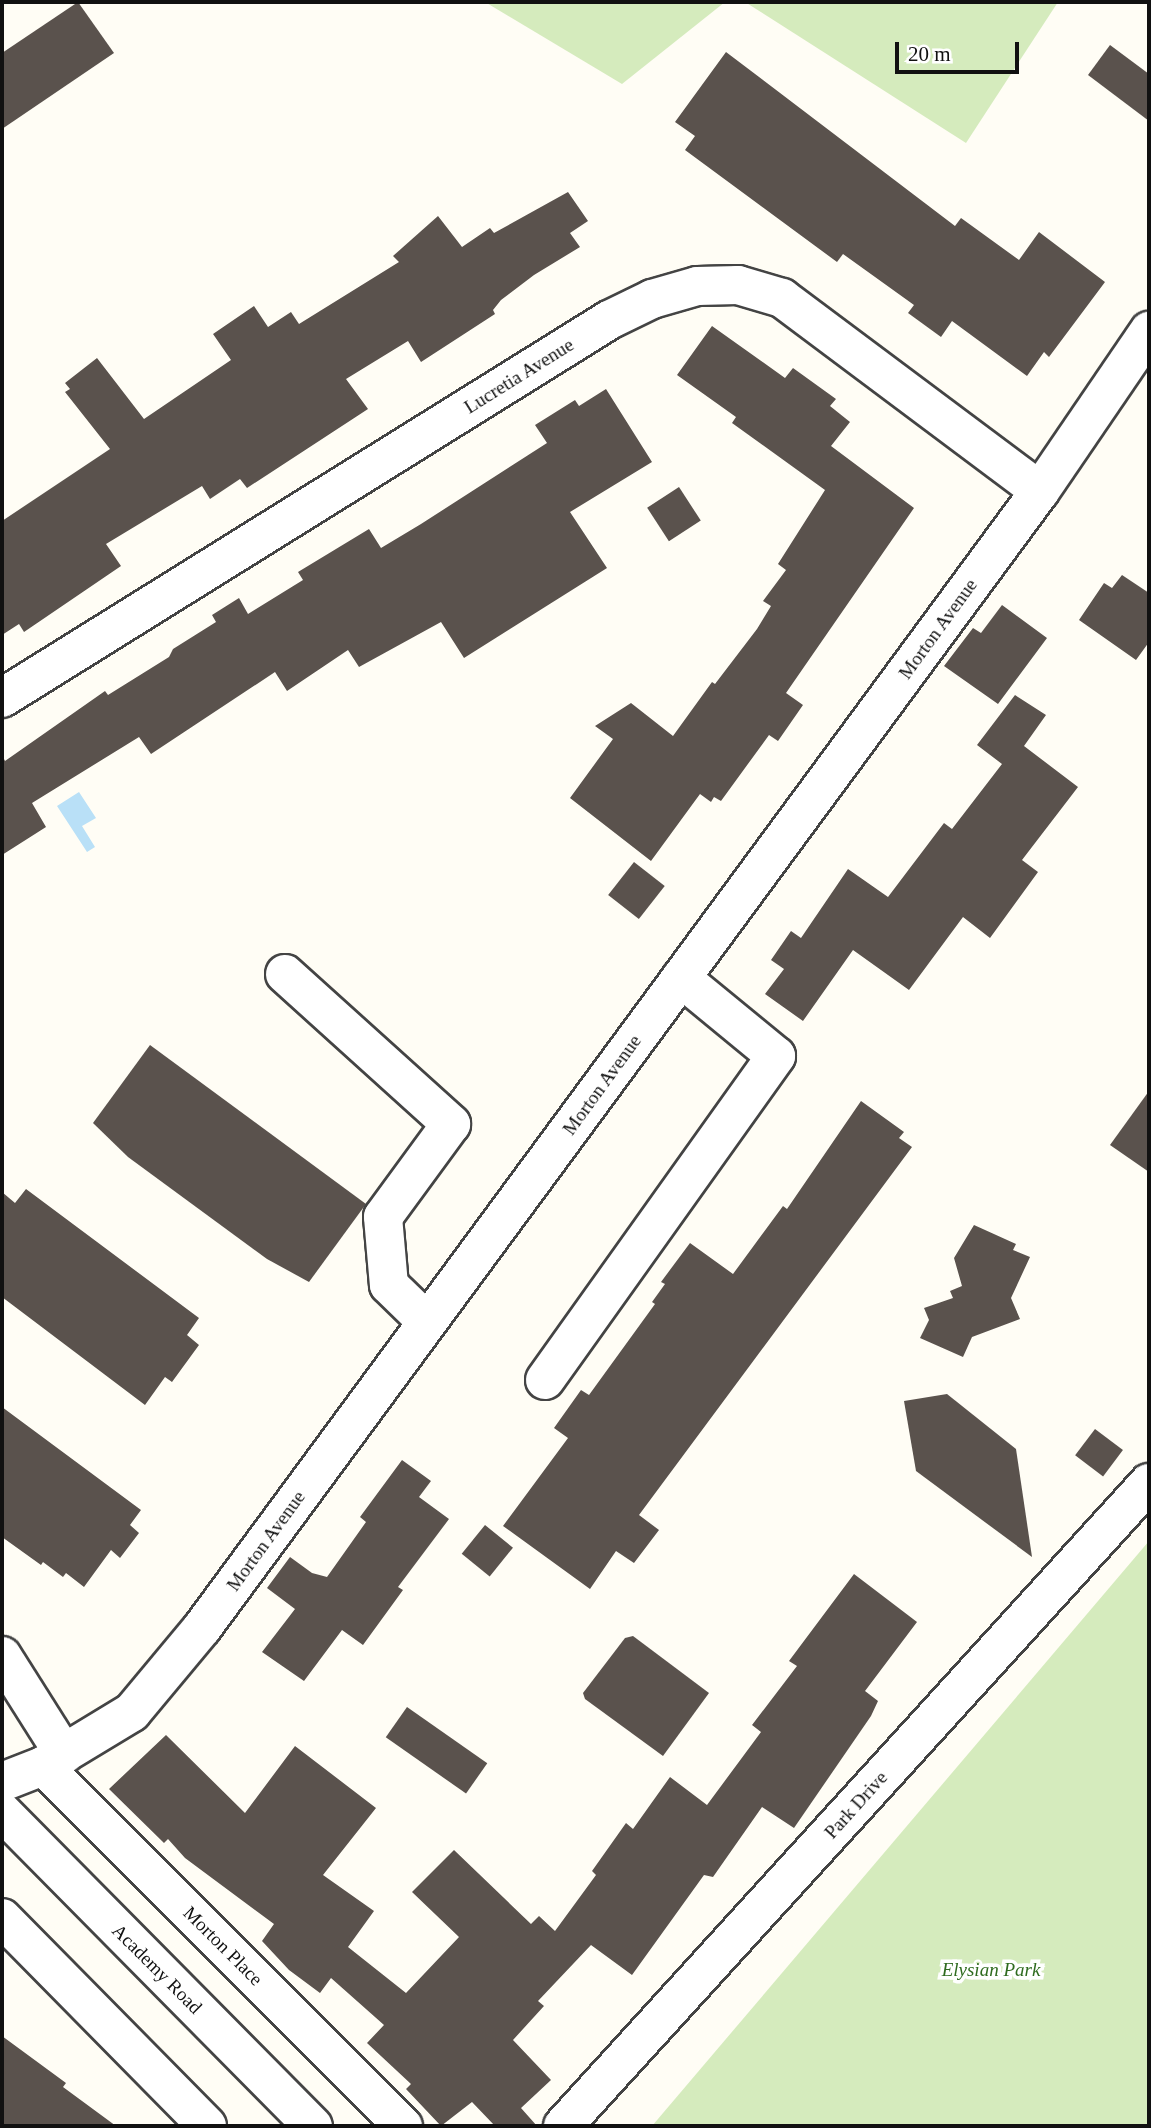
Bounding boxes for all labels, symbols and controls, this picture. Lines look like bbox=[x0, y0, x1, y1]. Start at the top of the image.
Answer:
scale bar bbox=[899, 28, 1023, 72]
text: 20 m bbox=[908, 42, 951, 66]
street label: Lucretia Avenue bbox=[460, 333, 578, 419]
street label: Morton Avenue bbox=[894, 574, 982, 684]
street label: Morton Avenue bbox=[558, 1030, 646, 1140]
street label: Morton Avenue bbox=[222, 1486, 310, 1596]
street label: Park Drive bbox=[820, 1767, 892, 1843]
street label: Morton Place bbox=[179, 1902, 267, 1990]
street label: Academy Road bbox=[107, 1919, 207, 2019]
park label: Elysian Park bbox=[942, 1959, 1040, 1981]

